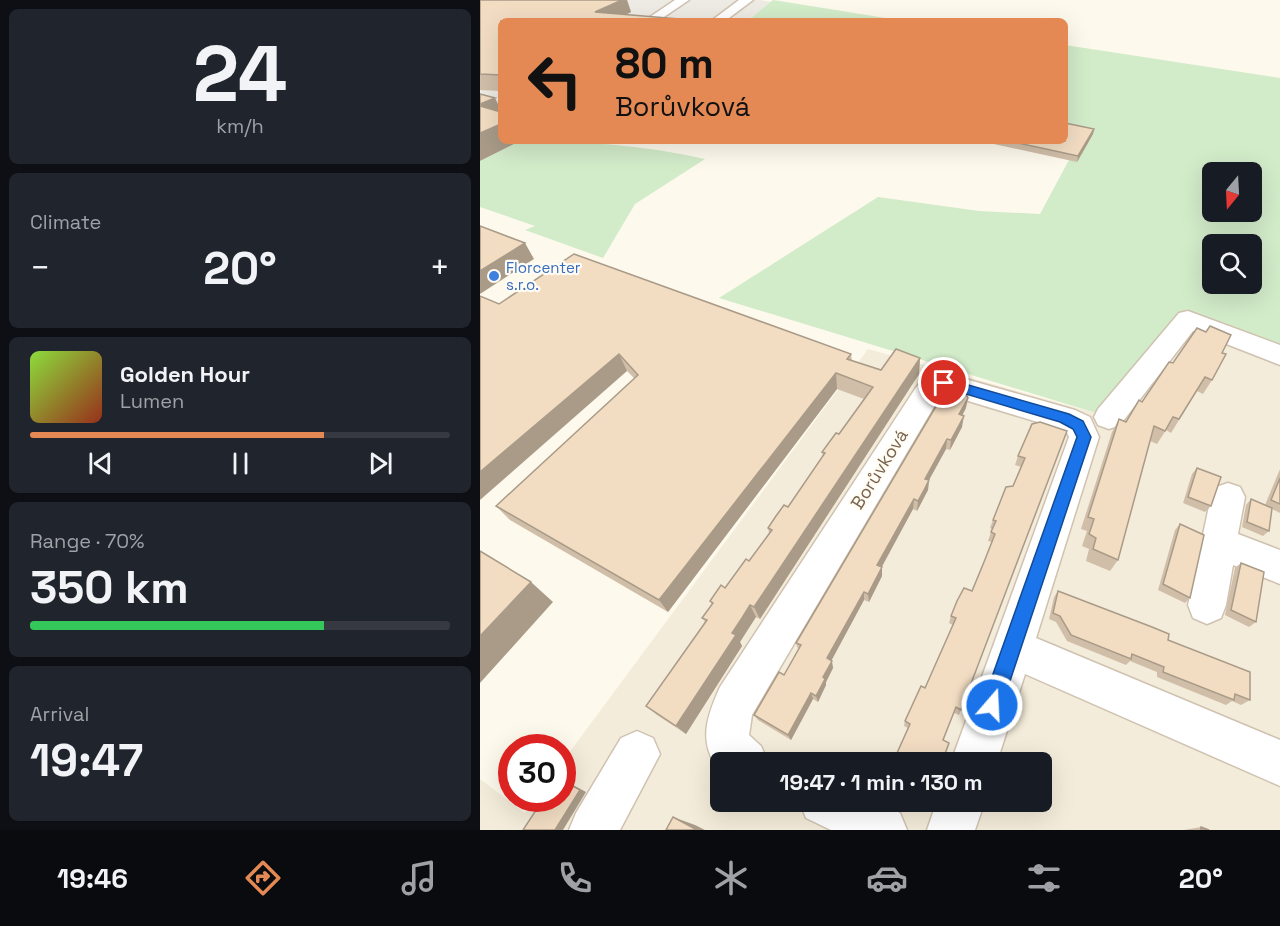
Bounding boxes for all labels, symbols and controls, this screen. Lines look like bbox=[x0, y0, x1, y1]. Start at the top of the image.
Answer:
text: 24 bbox=[193, 24, 287, 124]
text: 80 m bbox=[615, 37, 714, 90]
icon: left bbox=[516, 42, 594, 120]
text: Borůvková bbox=[615, 89, 750, 124]
text: km/h bbox=[216, 113, 264, 139]
north arrow bbox=[1202, 162, 1262, 222]
map controls bbox=[1202, 162, 1262, 294]
text: Climate bbox=[30, 209, 101, 235]
button: search bbox=[1202, 234, 1262, 294]
text: 20° bbox=[203, 240, 277, 297]
text: − bbox=[30, 247, 50, 289]
text: + bbox=[430, 247, 450, 289]
place label: Florcenter s.r.o. bbox=[506, 258, 581, 294]
marker: Florcenter s.r.o. bbox=[487, 269, 501, 283]
pin bbox=[918, 357, 969, 408]
text: Golden Hour bbox=[120, 360, 250, 388]
icon: arrive bbox=[927, 366, 960, 399]
text: Lumen bbox=[120, 388, 184, 414]
street label: Borůvková bbox=[845, 425, 913, 513]
icon: previous bbox=[84, 447, 117, 480]
icon: pause bbox=[224, 447, 257, 480]
icon: next bbox=[364, 447, 397, 480]
text: Range · 70% bbox=[30, 528, 144, 554]
text: 350 km bbox=[30, 559, 189, 616]
position arrow bbox=[960, 673, 1024, 737]
text: Arrival bbox=[30, 701, 89, 727]
text: 19:47 bbox=[30, 732, 143, 789]
speed limit sign: 30 bbox=[498, 734, 576, 812]
text: 19:47 · 1 min · 130 m bbox=[780, 768, 982, 796]
icon: directions bbox=[242, 857, 284, 899]
icon: music bbox=[398, 857, 440, 899]
icon: phone bbox=[554, 857, 596, 899]
icon: climate bbox=[710, 857, 752, 899]
icon: car bbox=[866, 857, 908, 899]
icon: filters bbox=[1023, 857, 1065, 899]
text: 19:46 bbox=[57, 861, 128, 896]
text: 20° bbox=[1179, 861, 1223, 896]

